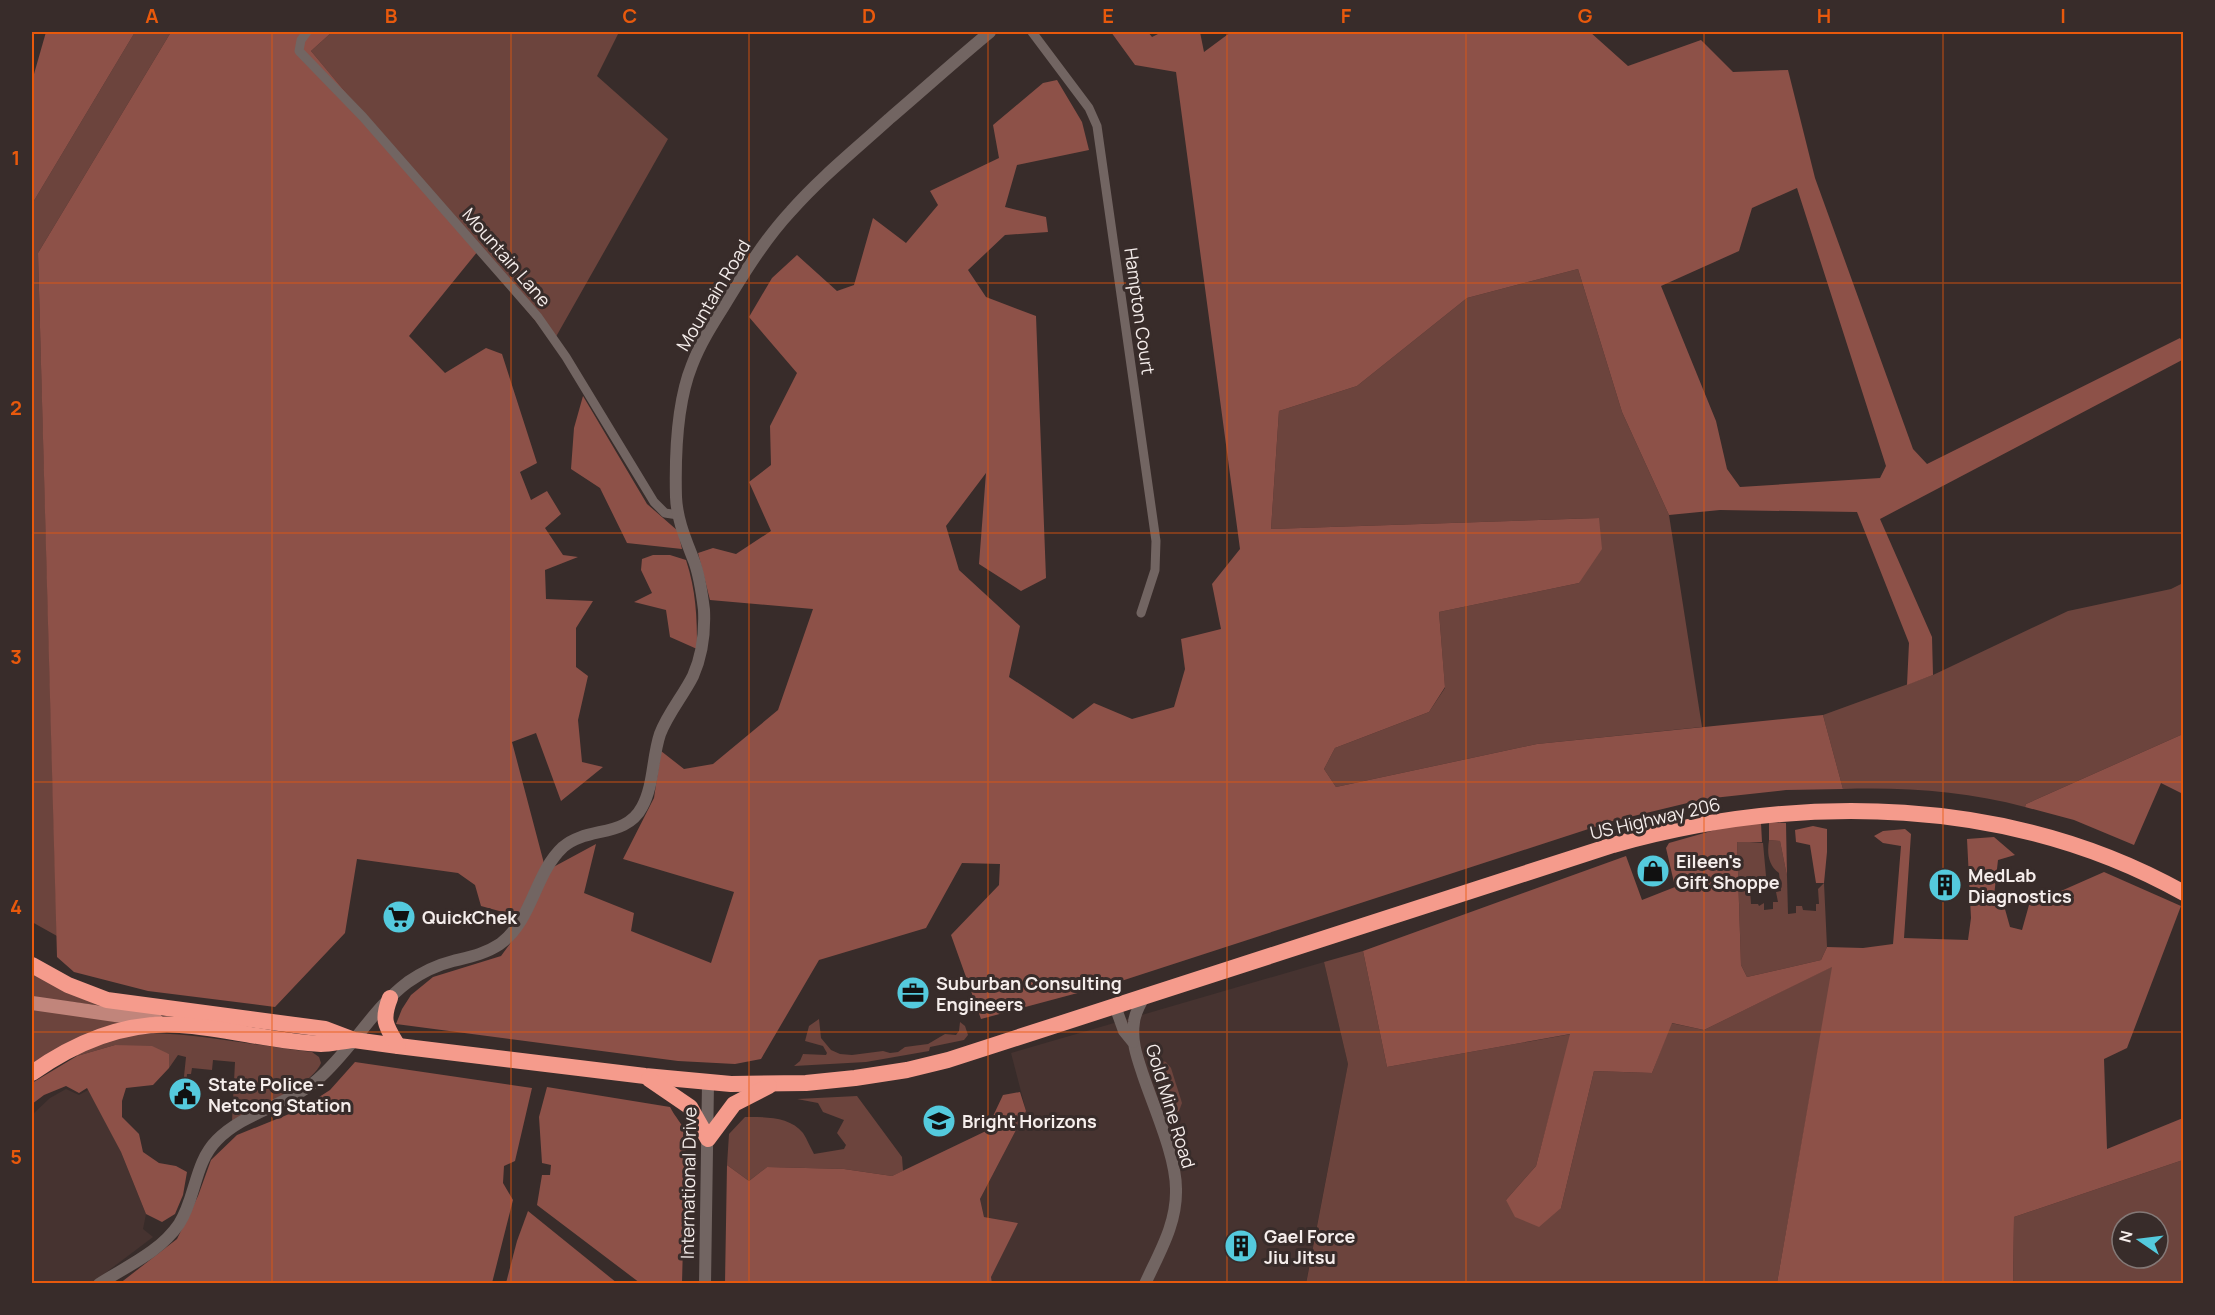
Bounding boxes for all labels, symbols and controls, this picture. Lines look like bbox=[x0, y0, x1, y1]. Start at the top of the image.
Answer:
text: A bbox=[145, 2, 159, 29]
text: B bbox=[385, 2, 398, 29]
text: C bbox=[623, 2, 637, 29]
text: D bbox=[862, 2, 876, 29]
text: E bbox=[1102, 2, 1114, 29]
text: F bbox=[1341, 2, 1352, 29]
text: G bbox=[1578, 2, 1593, 29]
text: H bbox=[1817, 2, 1831, 29]
text: I bbox=[2060, 2, 2066, 29]
text: 1 bbox=[12, 144, 20, 171]
street label: Mountain Lane bbox=[458, 203, 556, 311]
street label: Mountain Road bbox=[670, 235, 756, 355]
street label: Hampton Court bbox=[1119, 246, 1161, 376]
text: 2 bbox=[10, 394, 22, 421]
text: 3 bbox=[10, 643, 22, 670]
street label: US Highway 206 bbox=[1588, 791, 1722, 845]
place label: Eileen's Gift Shoppe bbox=[1676, 849, 1780, 894]
shop icon: Eileen's Gift Shoppe bbox=[1635, 853, 1671, 889]
place label: MedLab Diagnostics bbox=[1968, 863, 2072, 908]
building icon: MedLab Diagnostics bbox=[1927, 867, 1963, 903]
text: 4 bbox=[10, 893, 22, 920]
supermarket icon: QuickChek bbox=[381, 899, 417, 935]
place label: QuickChek bbox=[422, 905, 518, 929]
place label: Suburban Consulting Engineers bbox=[936, 971, 1122, 1016]
office icon: Suburban Consulting Engineers bbox=[895, 975, 931, 1011]
street label: Gold Mine Road bbox=[1141, 1041, 1201, 1171]
place label: State Police - Netcong Station bbox=[208, 1072, 351, 1117]
public building icon: State Police - Netcong Station bbox=[167, 1076, 203, 1112]
school or university icon: Bright Horizons bbox=[921, 1103, 957, 1139]
street label: International Drive bbox=[675, 1107, 701, 1259]
place label: Bright Horizons bbox=[962, 1109, 1097, 1133]
text: 5 bbox=[10, 1143, 22, 1170]
north arrow bbox=[2110, 1210, 2170, 1270]
place label: Gael Force Jiu Jitsu bbox=[1264, 1224, 1355, 1269]
building icon: Gael Force Jiu Jitsu bbox=[1223, 1228, 1259, 1264]
text: N bbox=[2113, 1228, 2138, 1245]

